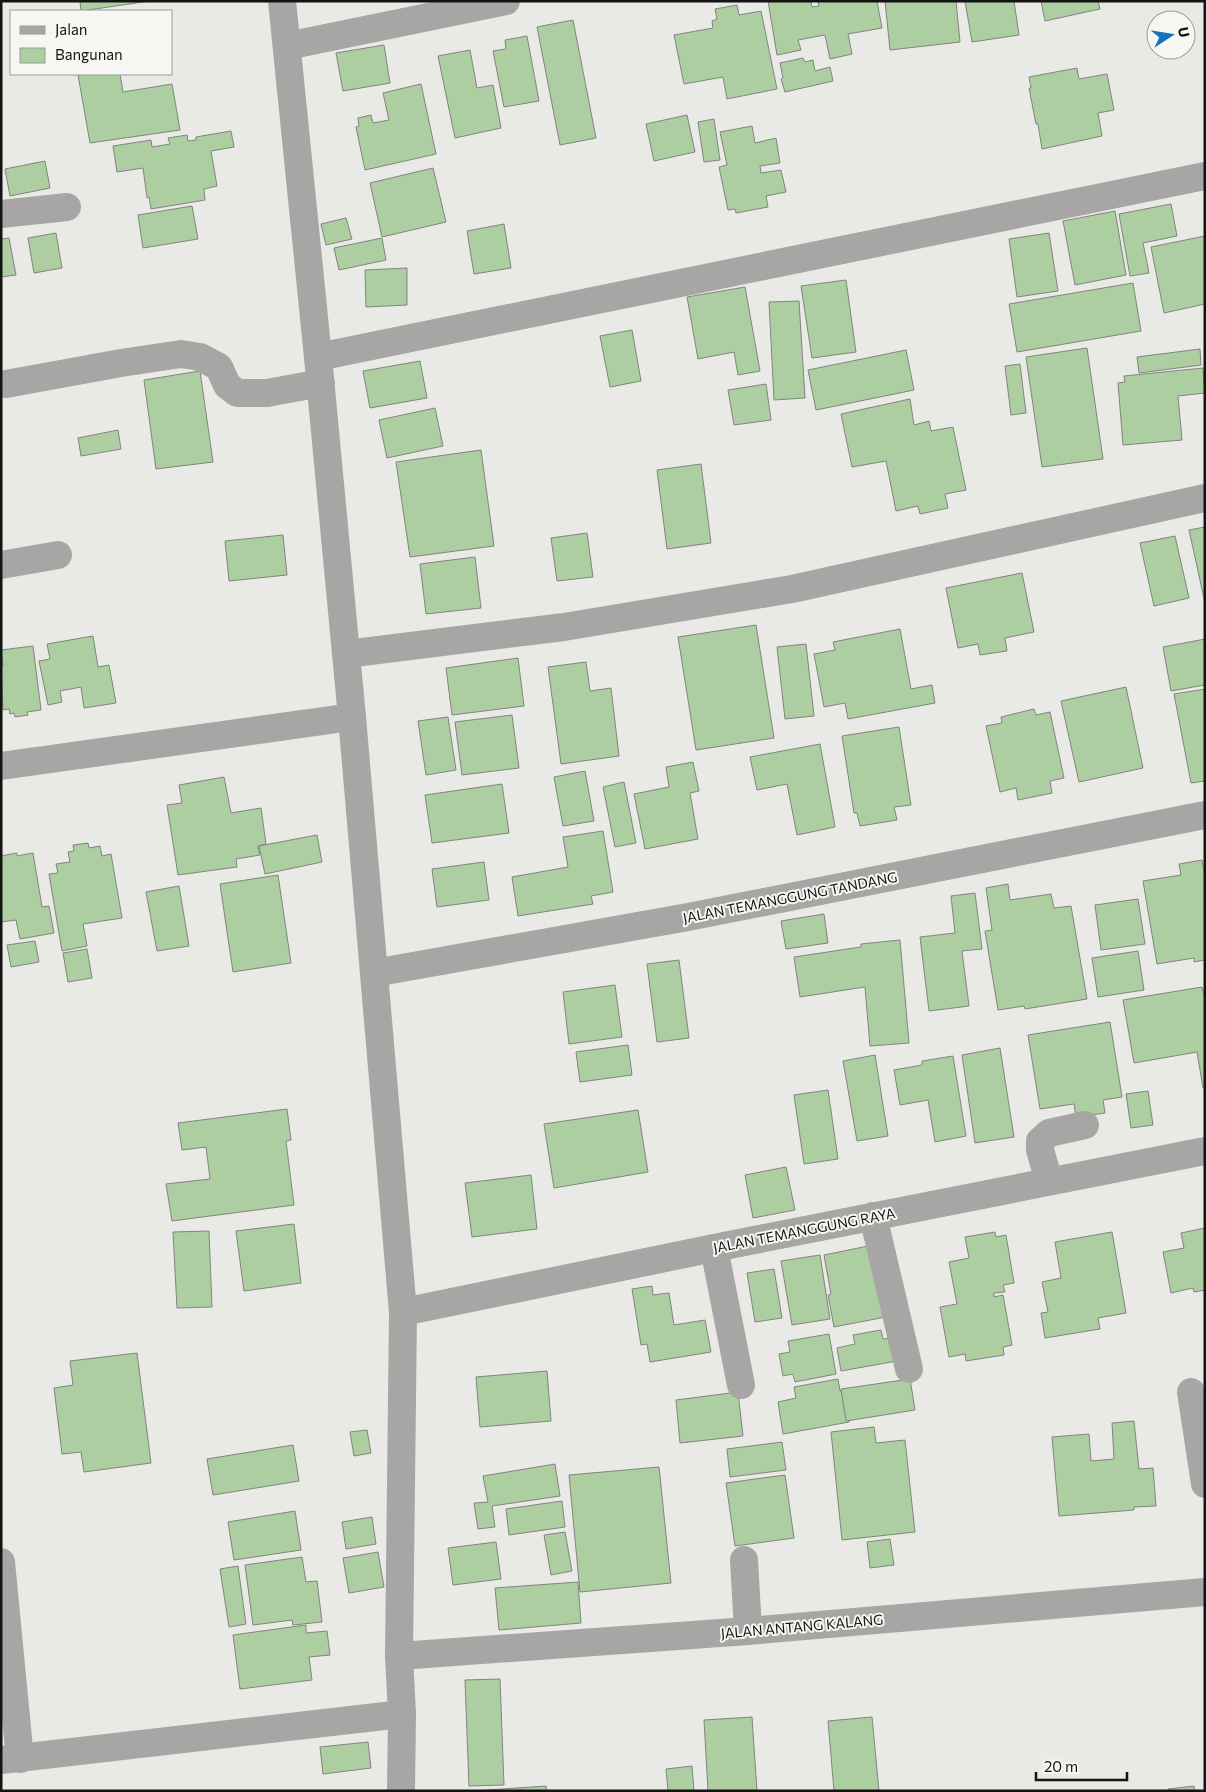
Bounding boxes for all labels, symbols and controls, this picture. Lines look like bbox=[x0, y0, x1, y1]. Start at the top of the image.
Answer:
legend bbox=[10, 10, 172, 75]
north arrow bbox=[1146, 10, 1196, 60]
text: Jalan bbox=[55, 20, 87, 38]
text: U bbox=[1175, 25, 1194, 39]
text: Bangunan bbox=[55, 45, 123, 63]
street label: JALAN TEMANGGUNG TANDANG bbox=[681, 868, 899, 926]
street label: JALAN TEMANGGUNG RAYA bbox=[711, 1204, 897, 1256]
street label: JALAN ANTANG KALANG bbox=[720, 1610, 884, 1642]
scale bar bbox=[1036, 1750, 1127, 1782]
text: 20 m bbox=[1044, 1757, 1078, 1775]

